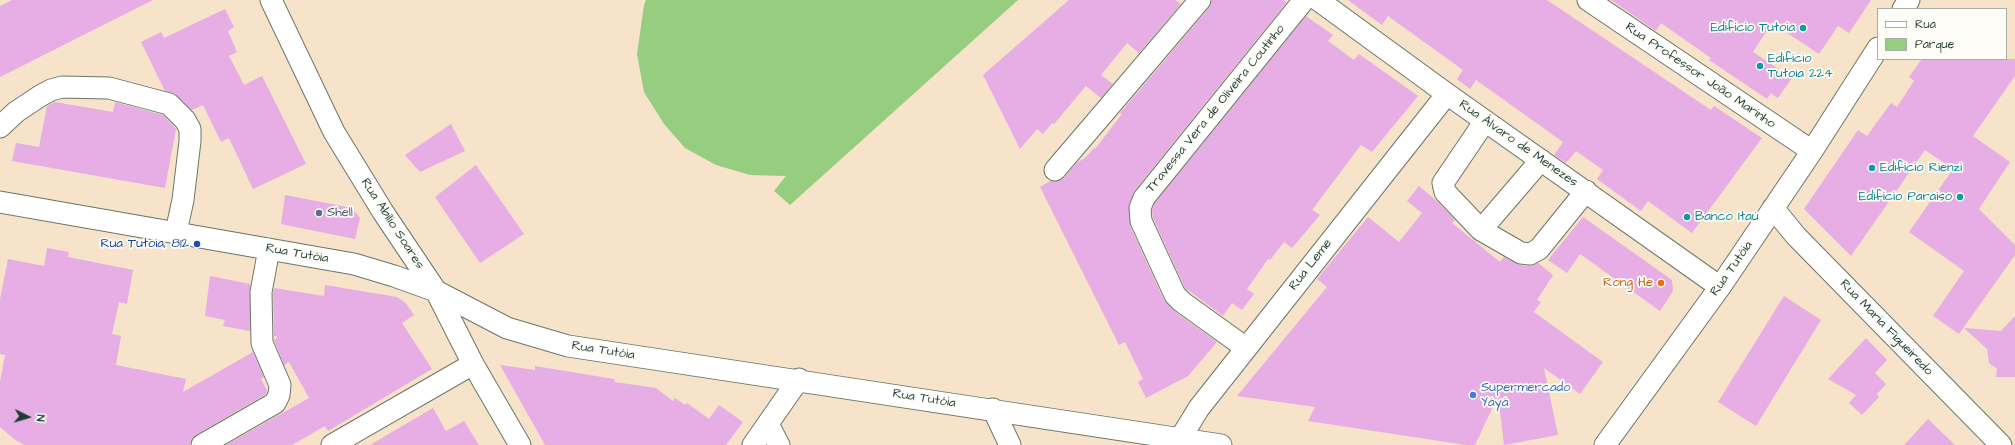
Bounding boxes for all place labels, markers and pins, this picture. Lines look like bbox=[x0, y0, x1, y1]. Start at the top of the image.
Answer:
place label: Edifício Tutoia bbox=[1710, 20, 1795, 36]
marker: Edifício Tutoia bbox=[1798, 23, 1808, 33]
place label: Edifício Tutoia 224 bbox=[1768, 51, 1833, 82]
marker: Edifício Tutoia 224 bbox=[1755, 61, 1765, 71]
place label: Edifício Rienzi bbox=[1880, 160, 1962, 176]
marker: Edifício Rienzi bbox=[1867, 163, 1877, 173]
place label: Edifício Paraíso bbox=[1859, 189, 1952, 205]
marker: Edifício Paraíso bbox=[1955, 192, 1965, 202]
place label: Shell bbox=[327, 205, 353, 221]
marker: Shell bbox=[314, 208, 324, 218]
place label: Banco Itaú bbox=[1695, 209, 1759, 225]
marker: Banco Itaú bbox=[1682, 212, 1692, 222]
place label: Rua Tutoia, 812 bbox=[100, 236, 189, 252]
marker: Rua Tutoia, 812 bbox=[192, 239, 202, 249]
place label: Rong He bbox=[1603, 275, 1653, 291]
marker: Rong He bbox=[1656, 278, 1666, 288]
place label: Supermercado Yáyá bbox=[1481, 380, 1571, 411]
marker: Supermercado Yáyá bbox=[1468, 390, 1478, 400]

